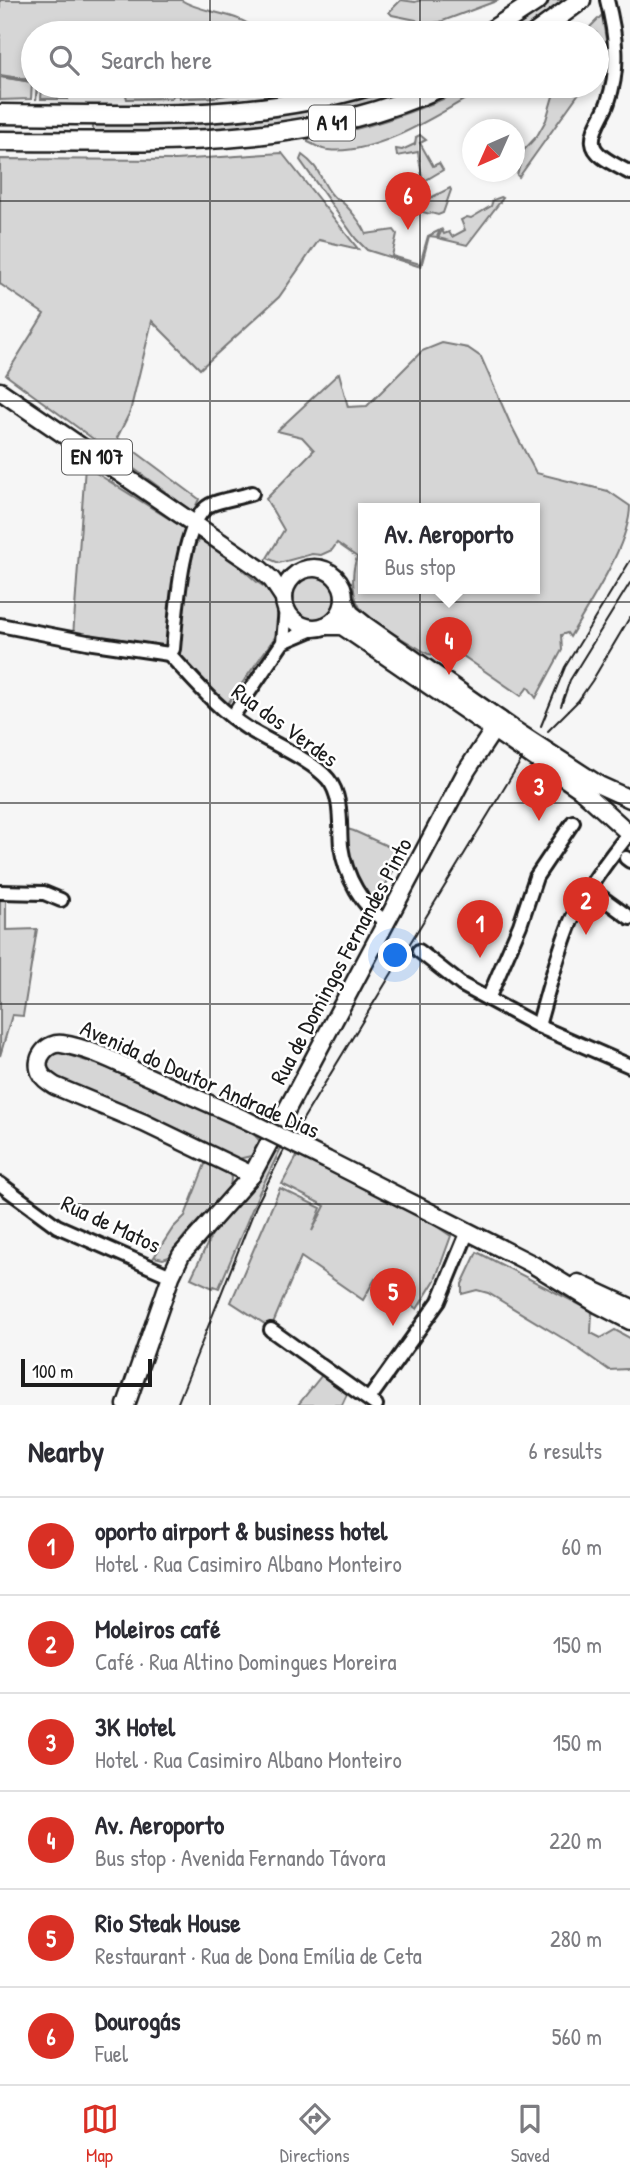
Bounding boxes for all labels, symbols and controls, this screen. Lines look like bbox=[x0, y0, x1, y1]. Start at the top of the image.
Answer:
search box bbox=[21, 21, 609, 98]
icon: search bbox=[45, 41, 83, 79]
text: Search here bbox=[101, 42, 212, 77]
road number: A 41 bbox=[309, 106, 355, 140]
north arrow bbox=[462, 119, 525, 182]
pin: 6 bbox=[385, 172, 431, 230]
road number: EN 107 bbox=[62, 440, 132, 475]
popup bbox=[358, 503, 540, 594]
text: Av. Aeroporto bbox=[384, 516, 514, 551]
text: Bus stop bbox=[384, 551, 455, 582]
pin: 4 bbox=[426, 617, 472, 675]
street label: Rua dos Verdes bbox=[226, 676, 345, 774]
pin: 3 bbox=[516, 763, 562, 821]
street label: Rua de Domingos Fernandes Pinto bbox=[262, 832, 419, 1089]
pin: 2 bbox=[563, 877, 609, 935]
pin: 1 bbox=[457, 900, 503, 958]
your location bbox=[378, 938, 412, 972]
street label: Avenida do Doutor Andrade Dias bbox=[76, 1012, 325, 1145]
street label: Rua de Matos bbox=[57, 1187, 166, 1260]
pin: 5 bbox=[370, 1268, 416, 1326]
scale bar bbox=[21, 1356, 152, 1388]
text: 100 m bbox=[32, 1358, 73, 1384]
text: Nearby bbox=[28, 1431, 104, 1471]
text: 6 results bbox=[529, 1435, 602, 1466]
text: oporto airport & business hotel bbox=[95, 1513, 387, 1548]
text: 1 bbox=[47, 1531, 55, 1562]
text: 60 m bbox=[562, 1531, 602, 1562]
text: Hotel · Rua Casimiro Albano Monteiro bbox=[95, 1548, 402, 1579]
text: Moleiros café bbox=[95, 1611, 220, 1646]
text: 2 bbox=[46, 1629, 56, 1660]
text: 150 m bbox=[553, 1629, 602, 1660]
text: Café · Rua Altino Domingues Moreira bbox=[95, 1646, 397, 1677]
text: 3K Hotel bbox=[95, 1709, 175, 1744]
text: 3 bbox=[46, 1727, 56, 1758]
text: 150 m bbox=[553, 1727, 602, 1758]
text: Hotel · Rua Casimiro Albano Monteiro bbox=[95, 1744, 402, 1775]
text: Av. Aeroporto bbox=[95, 1807, 224, 1842]
text: 4 bbox=[47, 1825, 55, 1856]
text: 220 m bbox=[549, 1825, 602, 1856]
text: Bus stop · Avenida Fernando Távora bbox=[95, 1842, 386, 1873]
text: Rio Steak House bbox=[95, 1905, 241, 1940]
text: 5 bbox=[46, 1923, 56, 1954]
text: 280 m bbox=[550, 1923, 602, 1954]
text: Restaurant · Rua de Dona Emília de Ceta bbox=[95, 1940, 422, 1971]
text: Dourogás bbox=[95, 2003, 181, 2038]
text: 6 bbox=[46, 2021, 56, 2052]
text: 560 m bbox=[552, 2021, 602, 2052]
text: Fuel bbox=[95, 2038, 128, 2069]
tab: Map bbox=[81, 2100, 119, 2168]
tab: Directions bbox=[280, 2100, 350, 2168]
tab: Saved bbox=[511, 2100, 549, 2168]

